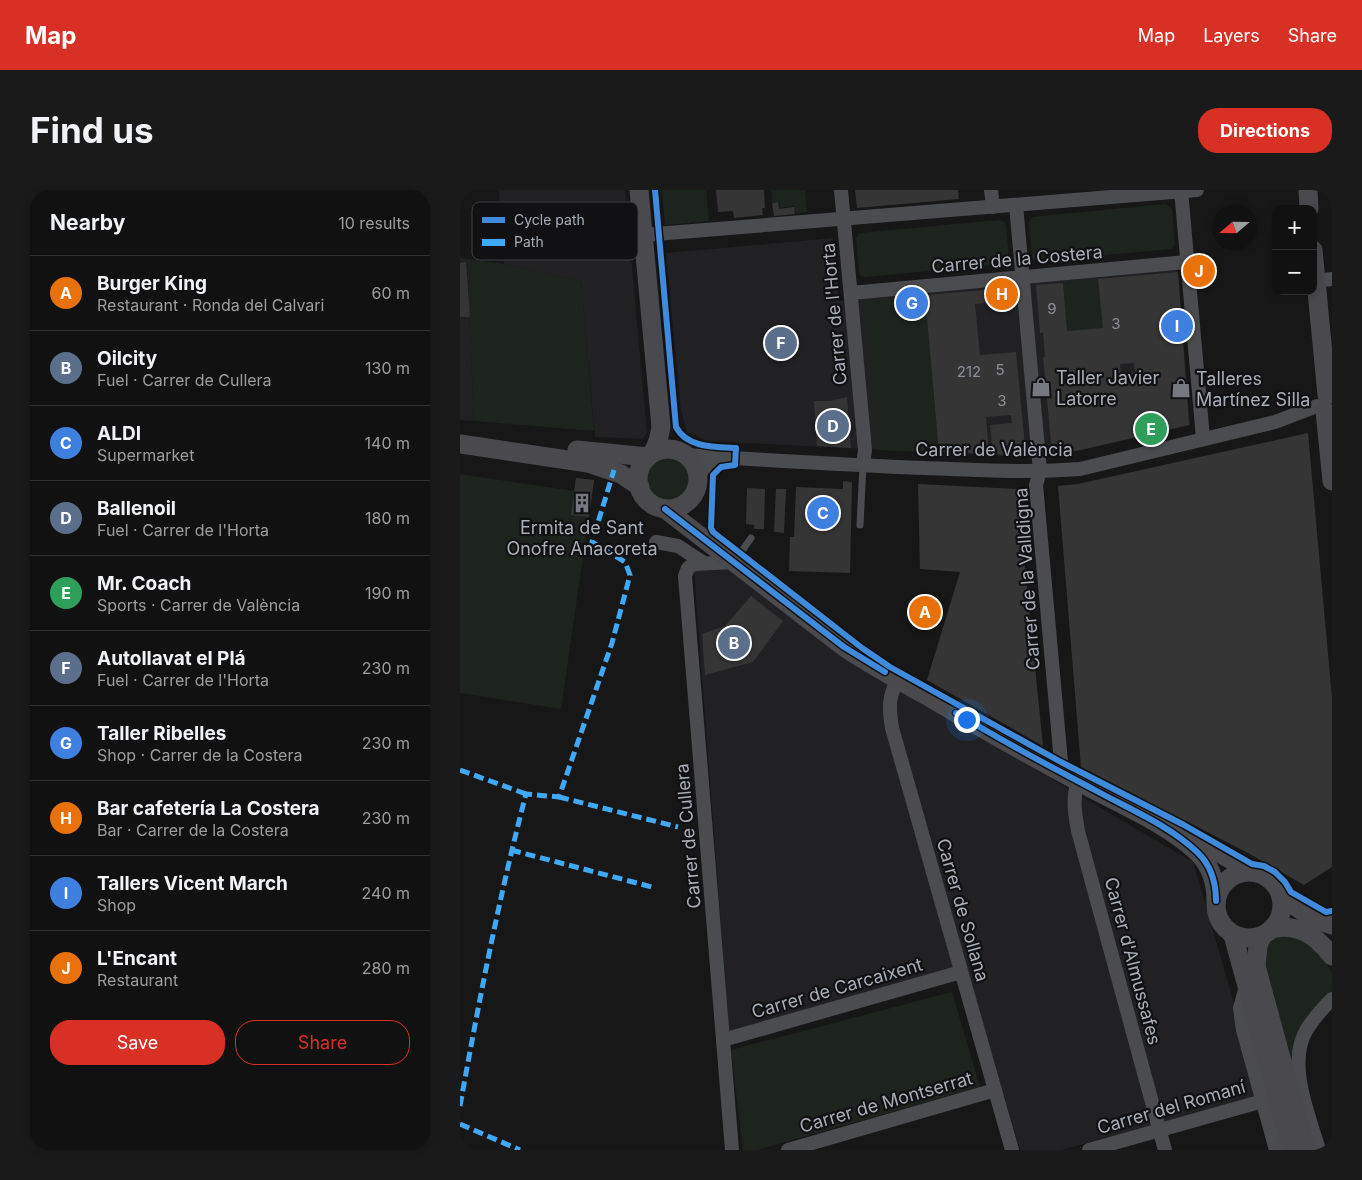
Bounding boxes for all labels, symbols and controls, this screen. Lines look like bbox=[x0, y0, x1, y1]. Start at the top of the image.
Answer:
text: Map bbox=[25, 21, 76, 50]
text: Map bbox=[1138, 25, 1175, 46]
text: Layers bbox=[1203, 25, 1260, 46]
text: Share bbox=[1288, 25, 1337, 46]
button: Directions bbox=[1198, 108, 1332, 153]
text: Find us bbox=[30, 109, 154, 151]
legend bbox=[472, 202, 638, 260]
north arrow bbox=[1212, 205, 1257, 250]
map controls bbox=[1272, 205, 1317, 295]
button: + bbox=[1272, 205, 1317, 250]
text: Nearby bbox=[50, 210, 125, 235]
text: Cycle path bbox=[514, 211, 585, 228]
text: 10 results bbox=[338, 213, 410, 233]
text: Path bbox=[514, 233, 544, 250]
street label: Carrer de la Costera bbox=[931, 241, 1103, 277]
street label: Carrer de l'Horta bbox=[817, 242, 851, 386]
button: − bbox=[1272, 250, 1317, 295]
pin: J bbox=[1183, 252, 1215, 290]
text: Burger King bbox=[97, 272, 207, 295]
pin: H bbox=[986, 275, 1018, 313]
text: A bbox=[60, 283, 72, 303]
text: 60 m bbox=[371, 283, 410, 303]
pin: G bbox=[896, 284, 928, 322]
text: Restaurant · Ronda del Calvari bbox=[97, 295, 324, 315]
house number: 9 bbox=[1047, 299, 1057, 318]
pin: I bbox=[1161, 307, 1193, 345]
house number: 3 bbox=[1111, 314, 1121, 333]
pin: F bbox=[765, 324, 797, 362]
text: Oilcity bbox=[97, 347, 157, 370]
text: B bbox=[61, 358, 71, 378]
text: 130 m bbox=[365, 358, 410, 378]
house number: 5 bbox=[995, 360, 1005, 379]
house number: 212 bbox=[957, 362, 981, 381]
place label: Taller Javier Latorre bbox=[1056, 367, 1160, 409]
place label: Talleres Martínez Silla bbox=[1196, 368, 1310, 410]
text: Fuel · Carrer de Cullera bbox=[97, 370, 272, 390]
shop icon: Taller Javier Latorre bbox=[1030, 376, 1052, 398]
shop icon: Talleres Martínez Silla bbox=[1170, 377, 1192, 399]
house number: 3 bbox=[997, 391, 1007, 410]
pin: D bbox=[817, 407, 849, 445]
pin: E bbox=[1135, 410, 1167, 448]
text: ALDI bbox=[97, 422, 141, 445]
text: C bbox=[60, 433, 72, 453]
text: 140 m bbox=[365, 433, 410, 453]
street label: Carrer de València bbox=[915, 439, 1073, 460]
text: Supermarket bbox=[97, 445, 194, 465]
street label: Carrer de la Valldigna bbox=[1010, 487, 1044, 671]
building icon: Ermita de Sant Onofre Anacoreta bbox=[571, 492, 593, 514]
pin: C bbox=[807, 494, 839, 532]
text: Ballenoil bbox=[97, 497, 176, 520]
text: D bbox=[60, 508, 72, 528]
text: 180 m bbox=[365, 508, 410, 528]
place label: Ermita de Sant Onofre Anacoreta bbox=[506, 517, 658, 559]
text: Fuel · Carrer de l'Horta bbox=[97, 520, 269, 540]
text: Mr. Coach bbox=[97, 572, 191, 595]
text: E bbox=[61, 583, 71, 603]
text: 190 m bbox=[365, 583, 410, 603]
pin: A bbox=[909, 593, 941, 631]
text: Sports · Carrer de València bbox=[97, 595, 300, 615]
pin: B bbox=[718, 624, 750, 662]
text: Autollavat el Plá bbox=[97, 647, 246, 670]
text: F bbox=[61, 658, 71, 678]
text: 230 m bbox=[362, 658, 410, 678]
text: Fuel · Carrer de l'Horta bbox=[97, 670, 269, 690]
your location bbox=[954, 707, 980, 733]
text: Taller Ribelles bbox=[97, 722, 226, 745]
text: G bbox=[60, 733, 72, 753]
text: 230 m bbox=[362, 733, 410, 753]
text: Shop · Carrer de la Costera bbox=[97, 745, 302, 765]
street label: Carrer de Cullera bbox=[671, 763, 705, 909]
text: Bar cafetería La Costera bbox=[97, 797, 320, 820]
text: H bbox=[60, 808, 72, 828]
text: 230 m bbox=[362, 808, 410, 828]
text: Bar · Carrer de la Costera bbox=[97, 820, 289, 840]
street label: Carrer de Sollana bbox=[933, 836, 993, 984]
text: Tallers Vicent March bbox=[97, 872, 288, 895]
street label: Carrer d'Almussafes bbox=[1101, 875, 1165, 1047]
text: I bbox=[64, 883, 68, 903]
text: 240 m bbox=[362, 883, 410, 903]
text: Shop bbox=[97, 895, 136, 915]
text: L'Encant bbox=[97, 947, 177, 970]
street label: Carrer de Carcaixent bbox=[749, 954, 925, 1022]
text: J bbox=[61, 958, 71, 978]
text: 280 m bbox=[362, 958, 410, 978]
text: Restaurant bbox=[97, 970, 178, 990]
button: Save bbox=[50, 1020, 225, 1065]
button: Share bbox=[235, 1020, 410, 1065]
street label: Carrer de Montserrat bbox=[797, 1067, 975, 1137]
street label: Carrer del Romaní bbox=[1095, 1076, 1248, 1138]

